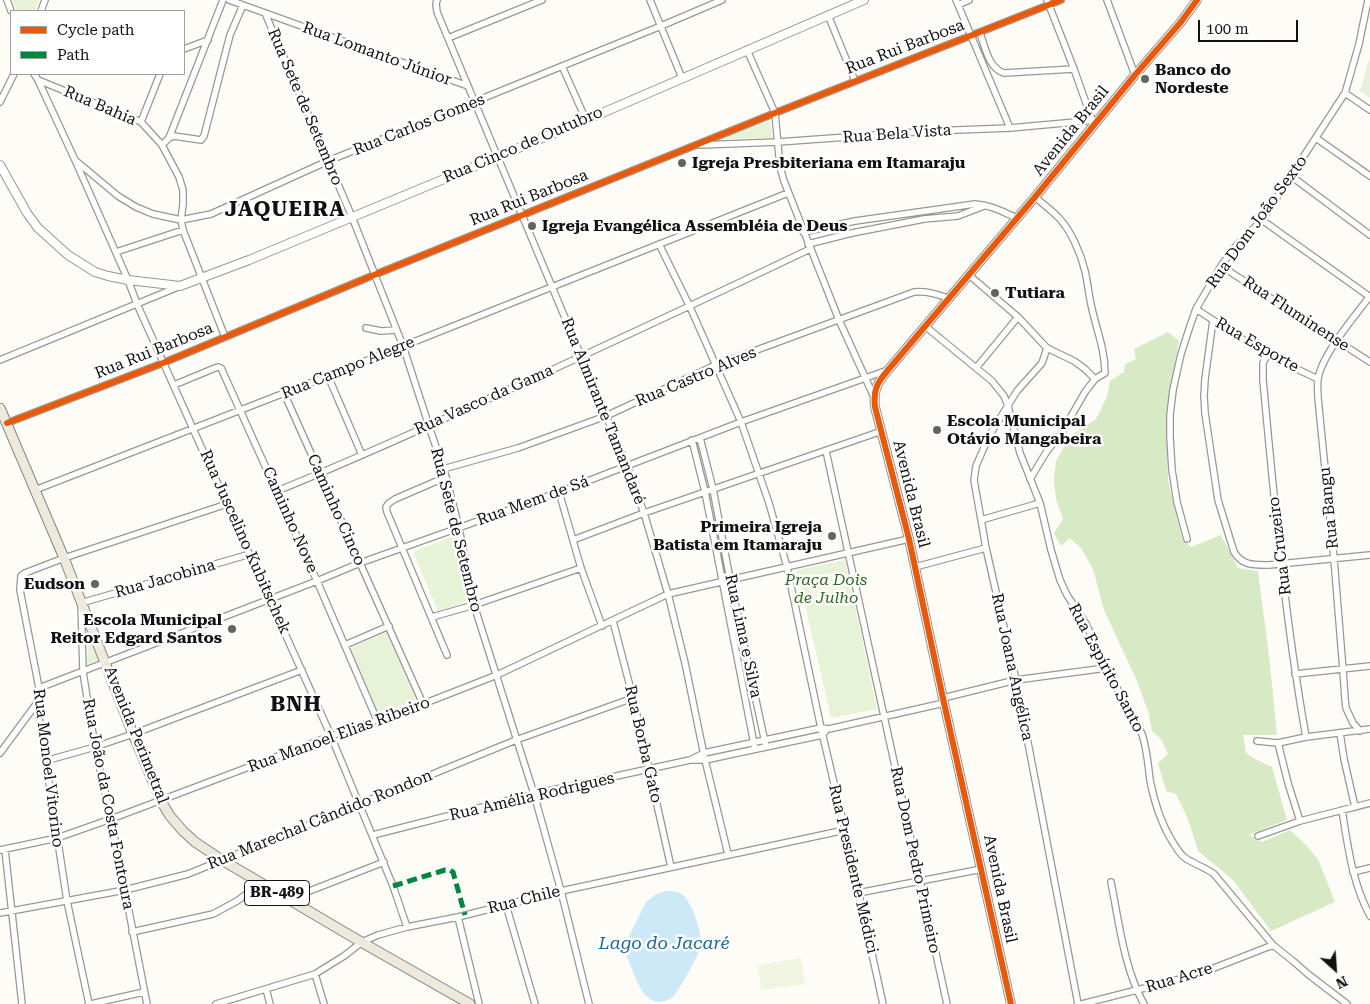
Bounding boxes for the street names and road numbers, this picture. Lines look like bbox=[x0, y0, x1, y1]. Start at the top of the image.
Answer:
street label: Rua Rui Barbosa bbox=[843, 16, 967, 78]
street label: Rua Lomanto Júnior bbox=[300, 18, 454, 90]
street label: Rua Sete de Setembro bbox=[263, 26, 347, 188]
street label: Rua Bahia bbox=[61, 82, 139, 130]
street label: Avenida Brasil bbox=[1029, 82, 1113, 180]
street label: Rua Carlos Gomes bbox=[350, 90, 488, 160]
street label: Rua Cinco de Outubro bbox=[440, 103, 606, 187]
street label: Rua Bela Vista bbox=[842, 121, 952, 147]
street label: Rua Dom João Sexto bbox=[1202, 152, 1312, 292]
street label: Rua Rui Barbosa bbox=[467, 166, 591, 230]
street label: Rua Fluminense bbox=[1239, 272, 1353, 356]
street label: Rua Esporte bbox=[1212, 313, 1302, 377]
street label: Rua Almirante Tamandaré bbox=[557, 315, 649, 507]
street label: Rua Rui Barbosa bbox=[92, 319, 216, 383]
street label: Rua Campo Alegre bbox=[279, 333, 417, 403]
street label: Rua Castro Alves bbox=[633, 343, 759, 411]
street label: Rua Vasco da Gama bbox=[411, 361, 557, 439]
street label: Avenida Brasil bbox=[888, 438, 934, 550]
street label: Rua Sete de Setembro bbox=[426, 446, 486, 614]
street label: Rua Juscelino Kubitschek bbox=[196, 447, 294, 637]
street label: Caminho Cinco bbox=[303, 451, 369, 569]
street label: Caminho Nove bbox=[258, 464, 322, 576]
street label: Rua Bangu bbox=[1315, 466, 1343, 550]
street label: Rua Mem de Sá bbox=[474, 472, 592, 530]
street label: Rua Cruzeiro bbox=[1264, 496, 1296, 596]
street label: Rua Jacobina bbox=[112, 555, 218, 603]
street label: Rua Lima e Silva bbox=[720, 572, 766, 700]
street label: Rua Joana Angélica bbox=[987, 592, 1037, 742]
street label: Rua Espírito Santo bbox=[1064, 600, 1148, 736]
street label: Avenida Perimetral bbox=[100, 663, 172, 807]
street label: Rua Borba Gato bbox=[620, 683, 666, 805]
street label: Rua Monoel Vitorino bbox=[29, 687, 67, 849]
street label: Rua Manoel Elias Ribeiro bbox=[245, 693, 433, 777]
street label: Rua João da Costa Fontoura bbox=[78, 697, 138, 911]
street label: Rua Dom Pedro Primeiro bbox=[886, 765, 944, 955]
street label: Rua Marechal Cândido Rondon bbox=[205, 766, 435, 874]
street label: Rua Amélia Rodrigues bbox=[448, 769, 616, 825]
street label: Rua Presidente Médici bbox=[824, 783, 882, 955]
street label: Avenida Brasil bbox=[979, 833, 1021, 945]
road number: BR-489 bbox=[244, 880, 310, 906]
street label: Rua Chile bbox=[486, 882, 562, 918]
street label: Rua Acre bbox=[1143, 959, 1215, 997]

